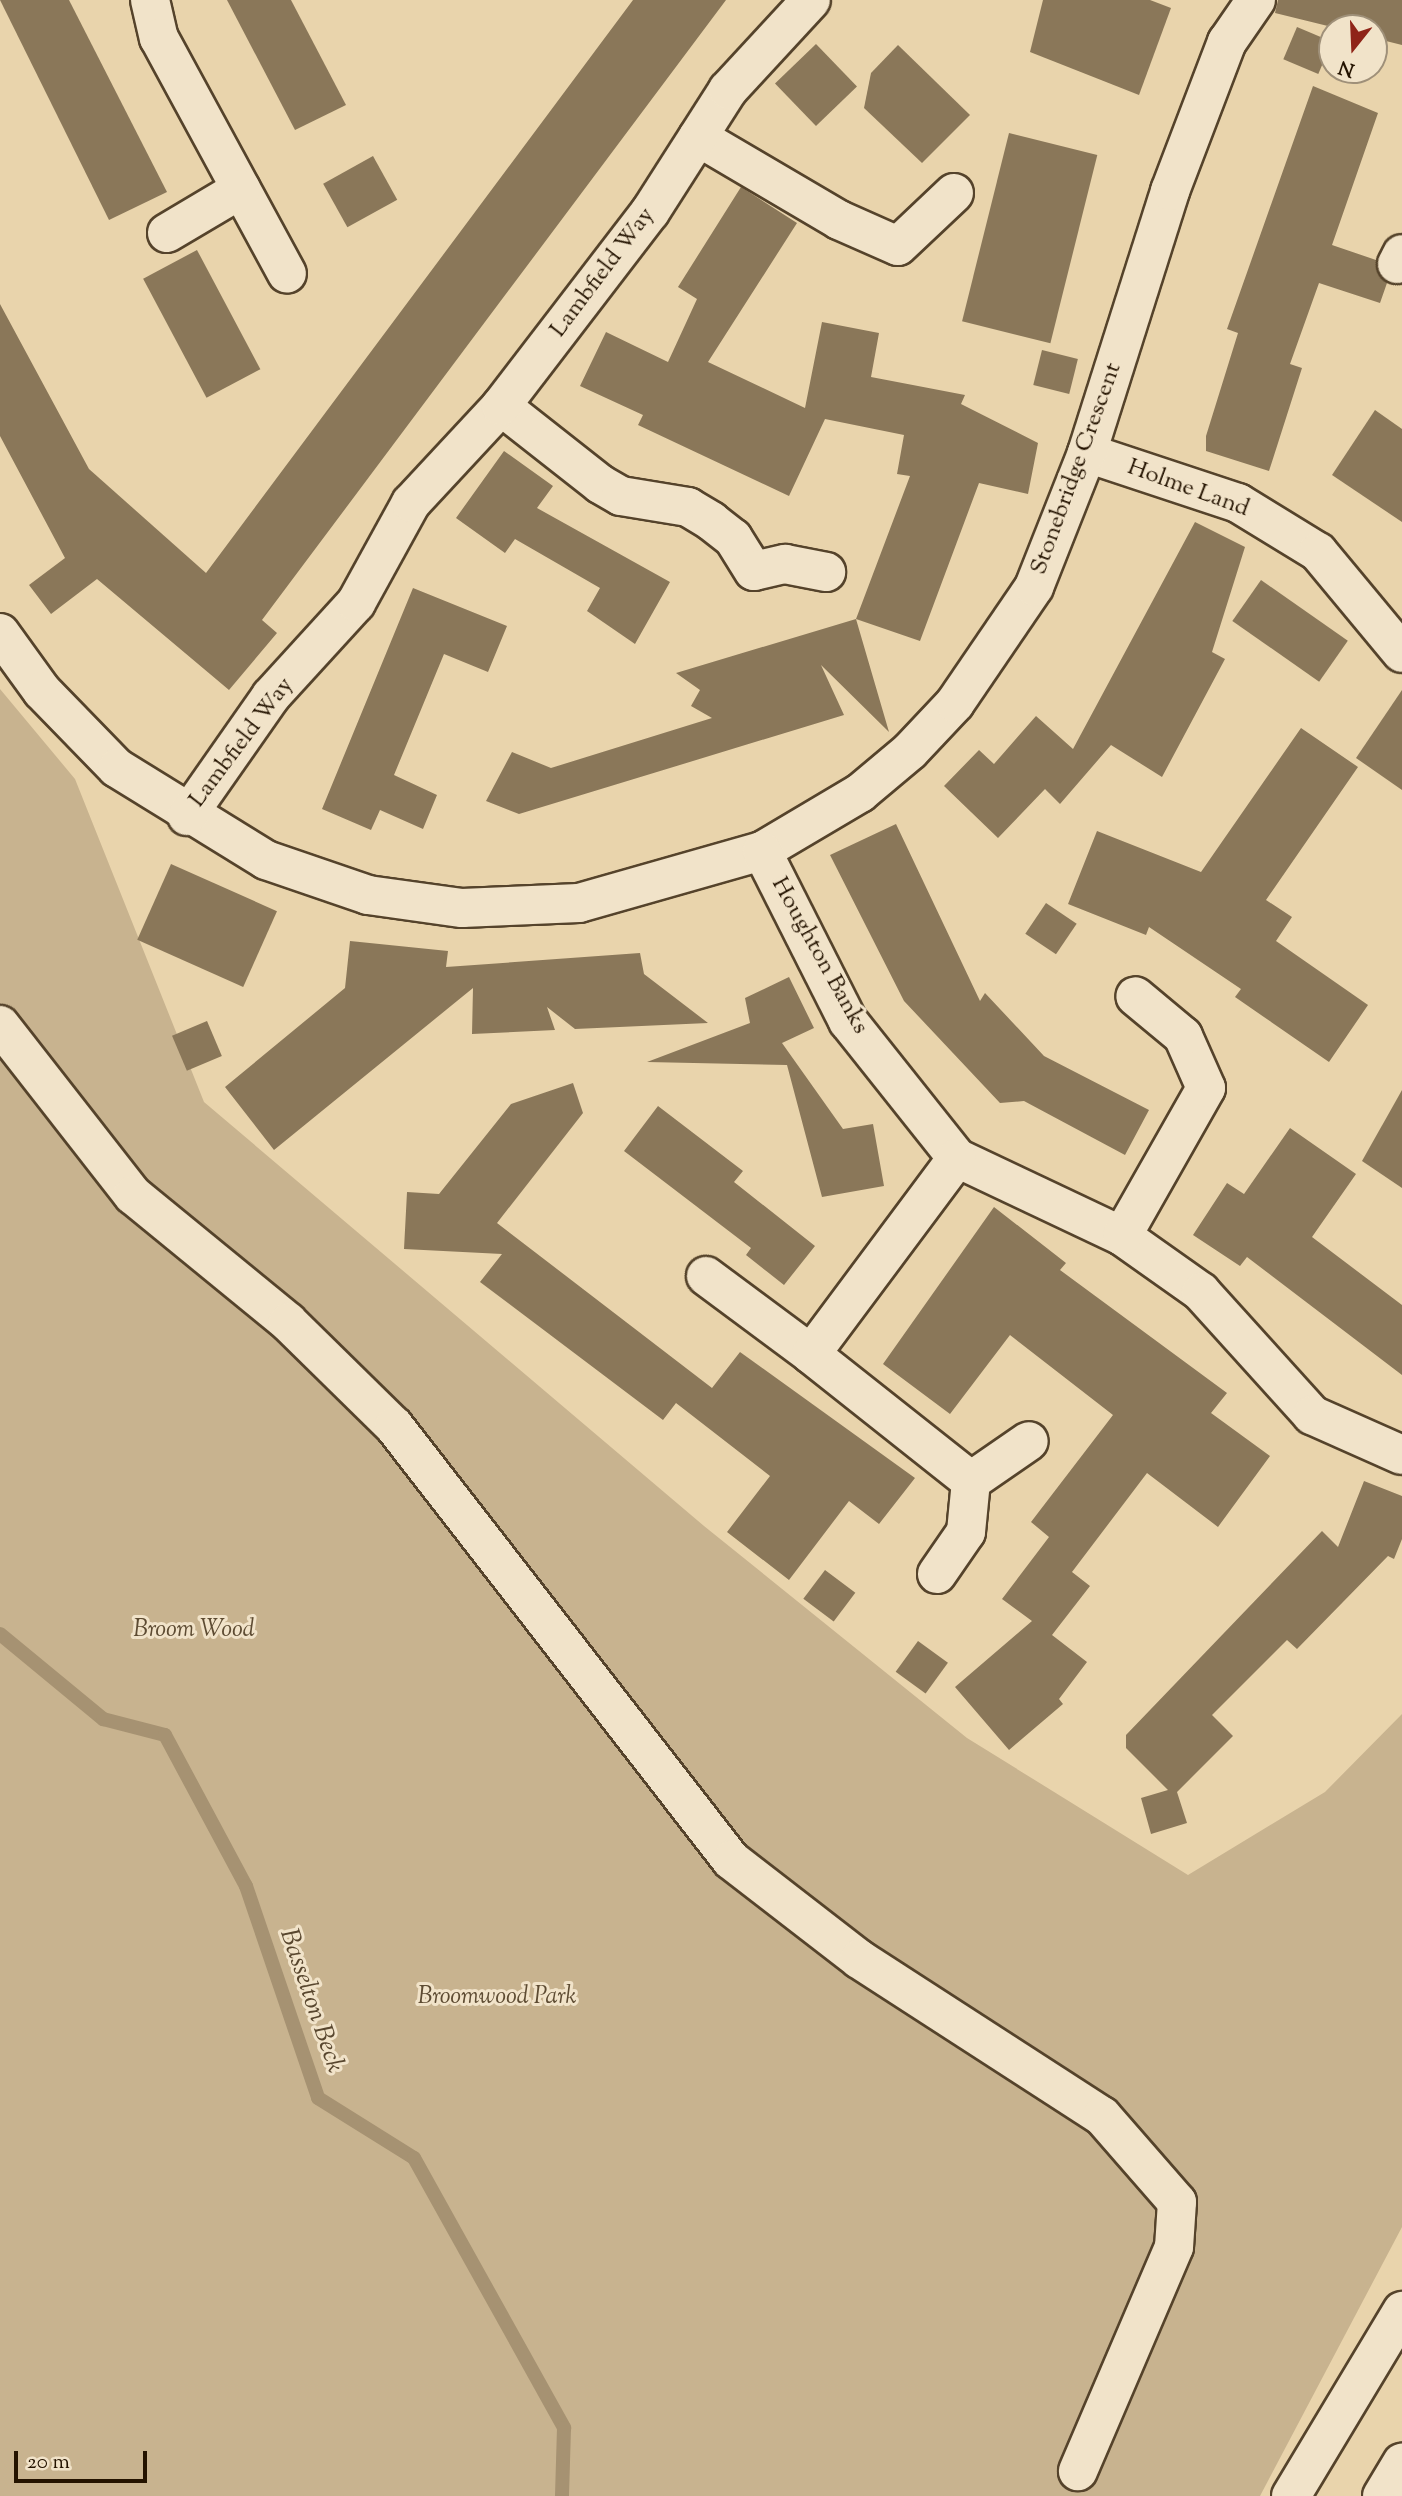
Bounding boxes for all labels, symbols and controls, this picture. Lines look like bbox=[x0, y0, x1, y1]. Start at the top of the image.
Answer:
north arrow bbox=[1318, 14, 1388, 84]
text: N bbox=[1336, 52, 1358, 83]
street label: Lambfield Way bbox=[545, 202, 661, 344]
street label: Stonebridge Crescent bbox=[1025, 359, 1129, 579]
street label: Holme Land bbox=[1123, 454, 1253, 524]
street label: Lambfield Way bbox=[184, 672, 300, 814]
street label: Houghton Banks bbox=[764, 872, 874, 1040]
park label: Broom Wood bbox=[133, 1617, 255, 1645]
water label: Basselton Beck bbox=[272, 1925, 350, 2077]
park label: Broomwood Park bbox=[418, 1984, 576, 2012]
scale bar bbox=[18, 2436, 150, 2480]
text: 20 m bbox=[27, 2448, 70, 2478]

